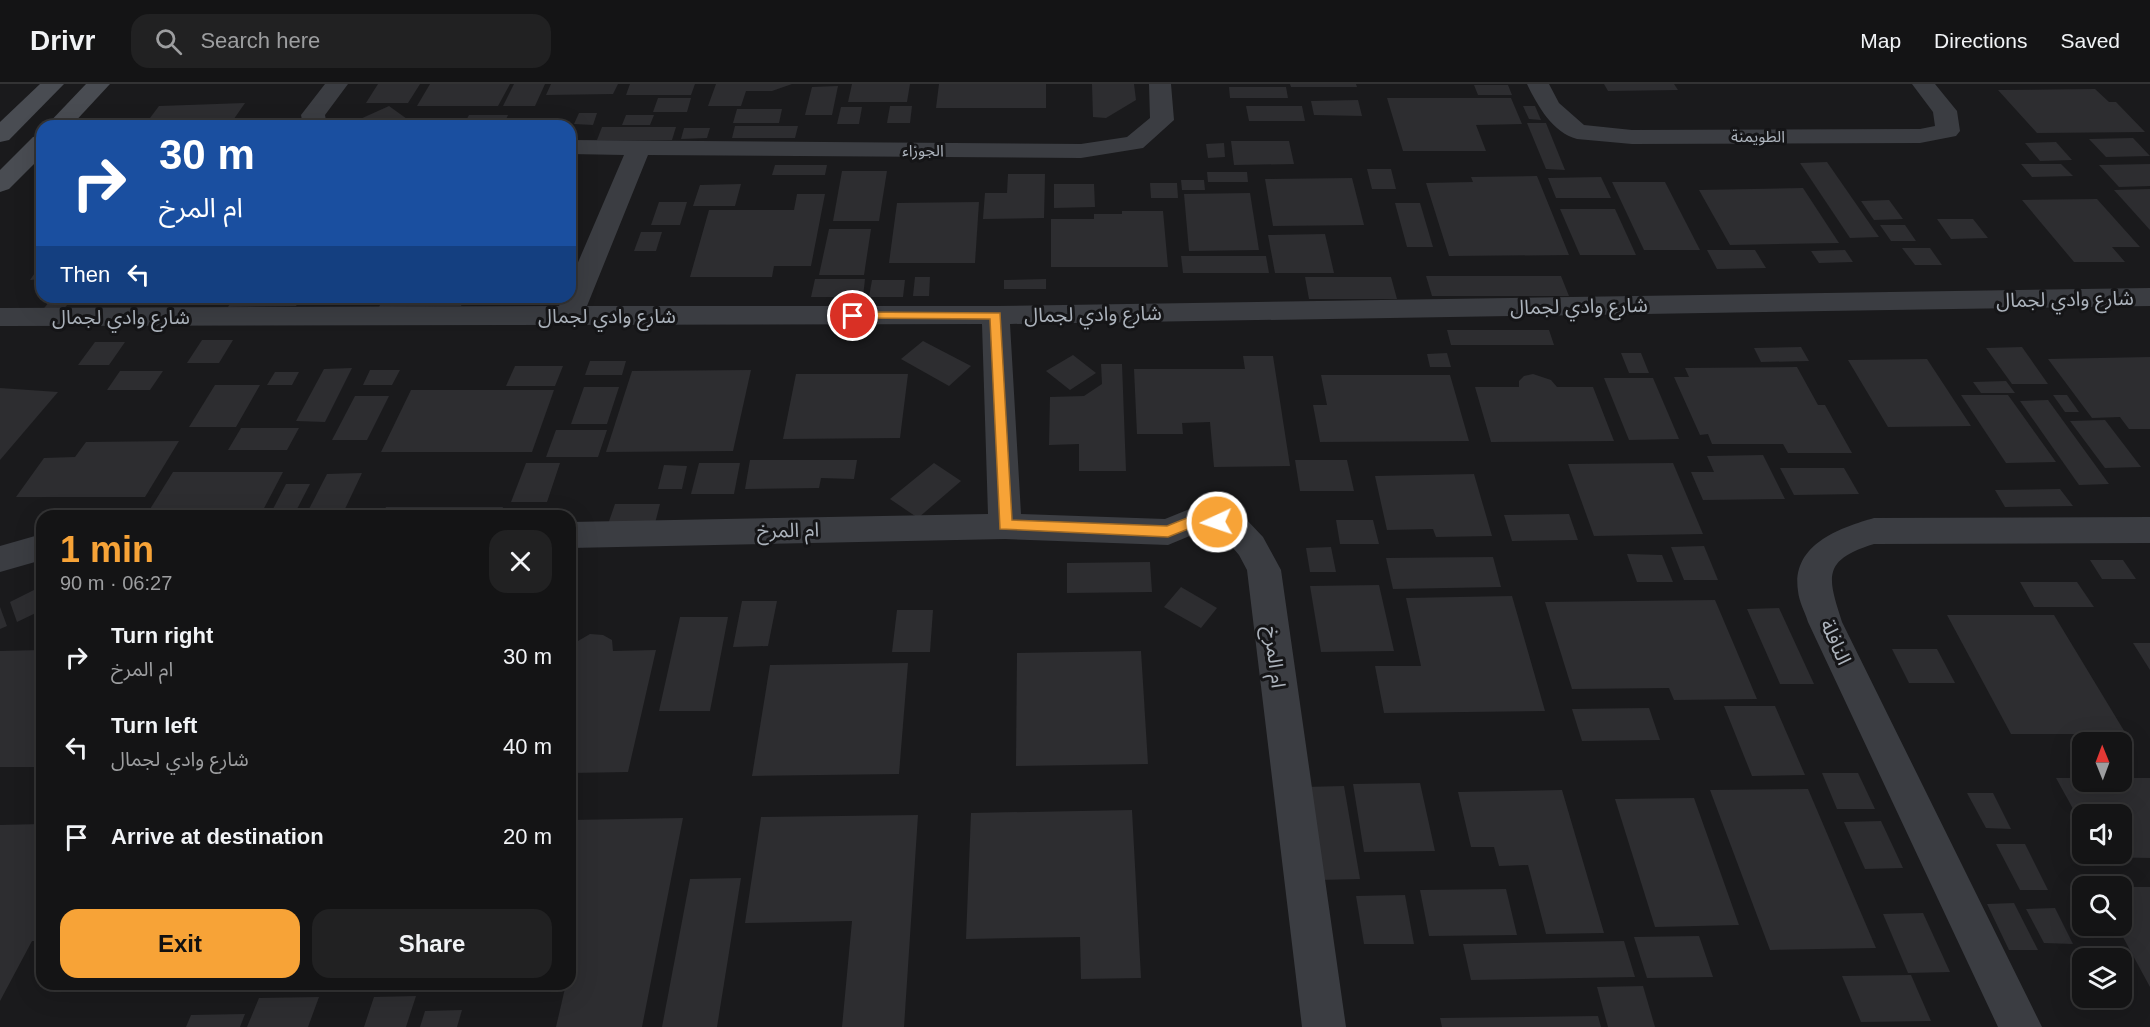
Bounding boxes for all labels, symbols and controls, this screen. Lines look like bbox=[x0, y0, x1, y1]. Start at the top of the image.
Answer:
search box bbox=[131, 14, 551, 68]
text: Drivr bbox=[30, 25, 95, 56]
icon: search bbox=[152, 25, 185, 58]
text: Search here bbox=[200, 28, 320, 53]
text: Map bbox=[1860, 29, 1901, 52]
text: Directions bbox=[1934, 29, 2027, 52]
text: Saved bbox=[2060, 29, 2120, 52]
street label: الطويمنة bbox=[1731, 128, 1785, 146]
text: 30 m bbox=[159, 131, 255, 178]
street label: الجوزاء bbox=[902, 142, 944, 160]
icon: right bbox=[60, 144, 138, 222]
text: ام المرخ bbox=[159, 193, 243, 223]
icon: left bbox=[122, 258, 155, 291]
text: Then bbox=[60, 262, 110, 287]
street label: شارع وادي لجمال bbox=[1996, 287, 2134, 316]
pin bbox=[827, 290, 878, 341]
street label: شارع وادي لجمال bbox=[1510, 294, 1648, 323]
icon: arrive bbox=[836, 299, 869, 332]
street label: شارع وادي لجمال bbox=[1024, 302, 1162, 331]
street label: شارع وادي لجمال bbox=[538, 305, 676, 332]
street label: شارع وادي لجمال bbox=[52, 306, 190, 333]
position arrow bbox=[1185, 490, 1249, 554]
street label: ام المرخ bbox=[757, 518, 819, 546]
text: 1 min bbox=[60, 529, 154, 570]
button: close bbox=[489, 530, 552, 593]
text: 90 m · 06:27 bbox=[60, 572, 172, 594]
street label: النافلة bbox=[1816, 616, 1856, 668]
text: Turn right bbox=[111, 623, 213, 648]
street label: ام المرخ bbox=[1256, 625, 1290, 690]
icon: right bbox=[60, 641, 93, 674]
text: 30 m bbox=[503, 644, 552, 669]
text: ام المرخ bbox=[111, 658, 173, 680]
text: Turn left bbox=[111, 713, 197, 738]
icon: left bbox=[60, 731, 93, 764]
north arrow bbox=[2072, 732, 2132, 792]
map controls bbox=[2072, 732, 2132, 1008]
text: 40 m bbox=[503, 734, 552, 759]
text: شارع وادي لجمال bbox=[111, 748, 249, 770]
button: sound bbox=[2072, 804, 2132, 864]
icon: arrive bbox=[60, 821, 93, 854]
text: Arrive at destination bbox=[111, 824, 324, 849]
text: 20 m bbox=[503, 824, 552, 849]
button: search bbox=[2072, 876, 2132, 936]
button: Exit bbox=[60, 909, 300, 978]
button: Share bbox=[312, 909, 552, 978]
button: layers bbox=[2072, 948, 2132, 1008]

